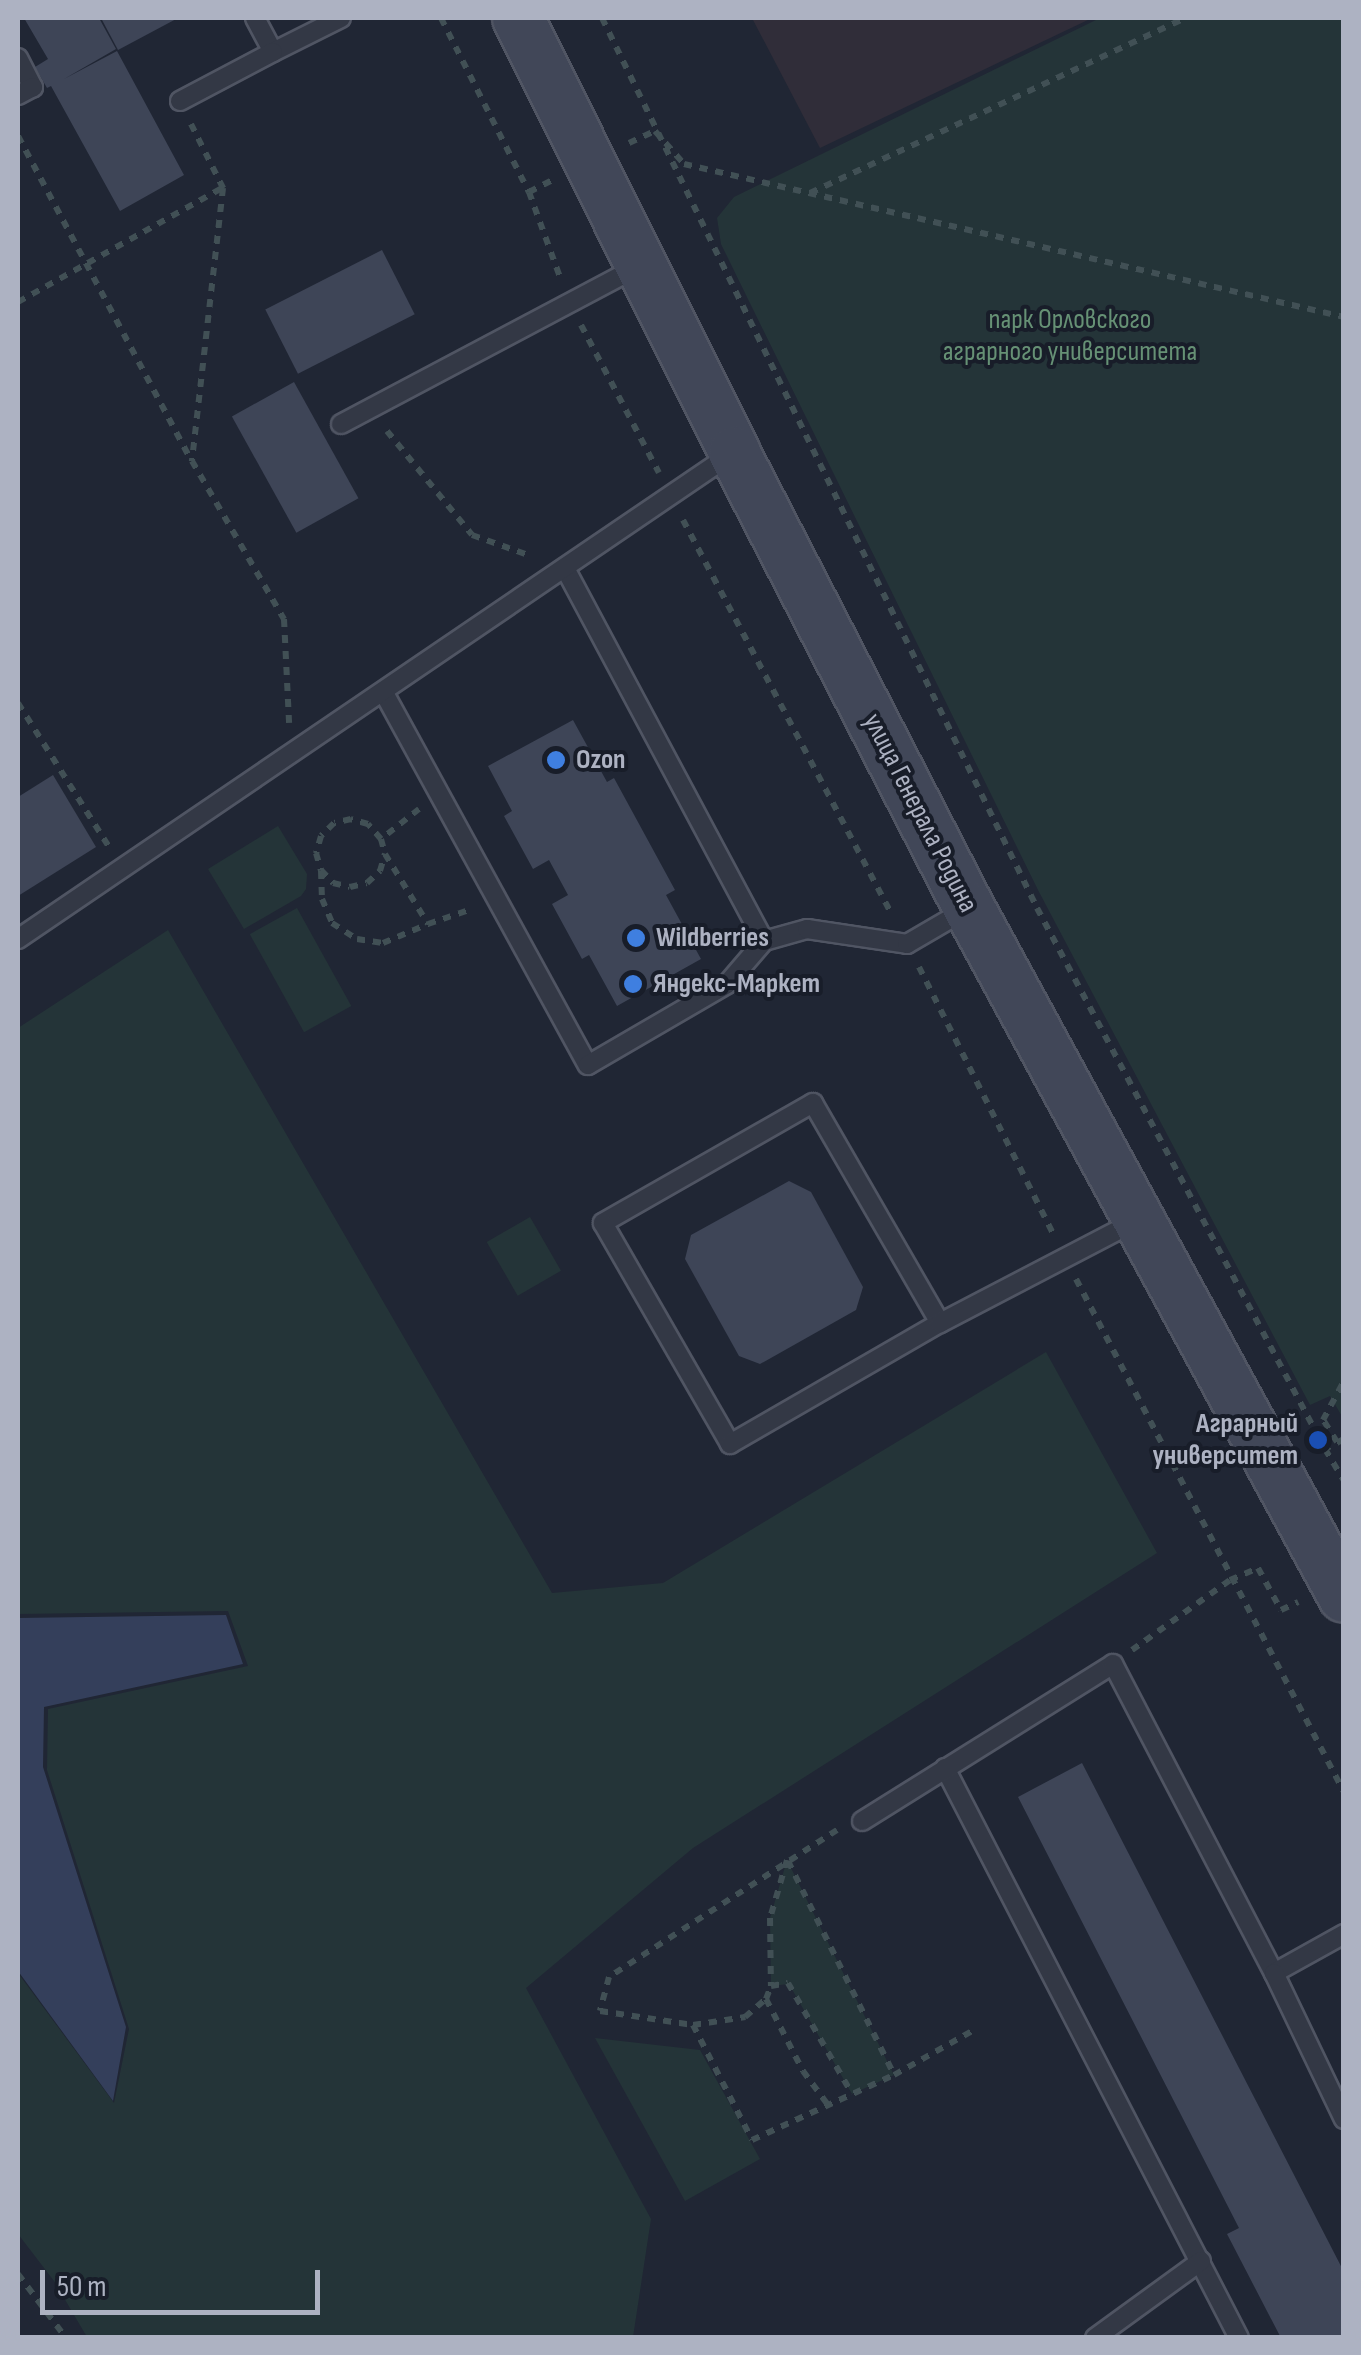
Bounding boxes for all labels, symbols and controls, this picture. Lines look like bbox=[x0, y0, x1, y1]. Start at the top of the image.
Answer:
park label: парк Орловского аграрного университета bbox=[943, 303, 1197, 369]
street label: улица Генерала Родина bbox=[855, 708, 985, 918]
place label: Ozon bbox=[576, 743, 626, 777]
marker: Ozon bbox=[545, 749, 567, 771]
place label: Wildberries bbox=[656, 921, 769, 955]
marker: Wildberries bbox=[625, 927, 647, 949]
place label: Яндекс-Маркет bbox=[653, 967, 820, 1001]
marker: Яндекс-Маркет bbox=[622, 973, 644, 995]
place label: Аграрный университет bbox=[1152, 1407, 1298, 1473]
marker: Аграрный университет bbox=[1307, 1429, 1329, 1451]
scale bar bbox=[45, 2250, 325, 2312]
text: 50 m bbox=[57, 2269, 106, 2305]

